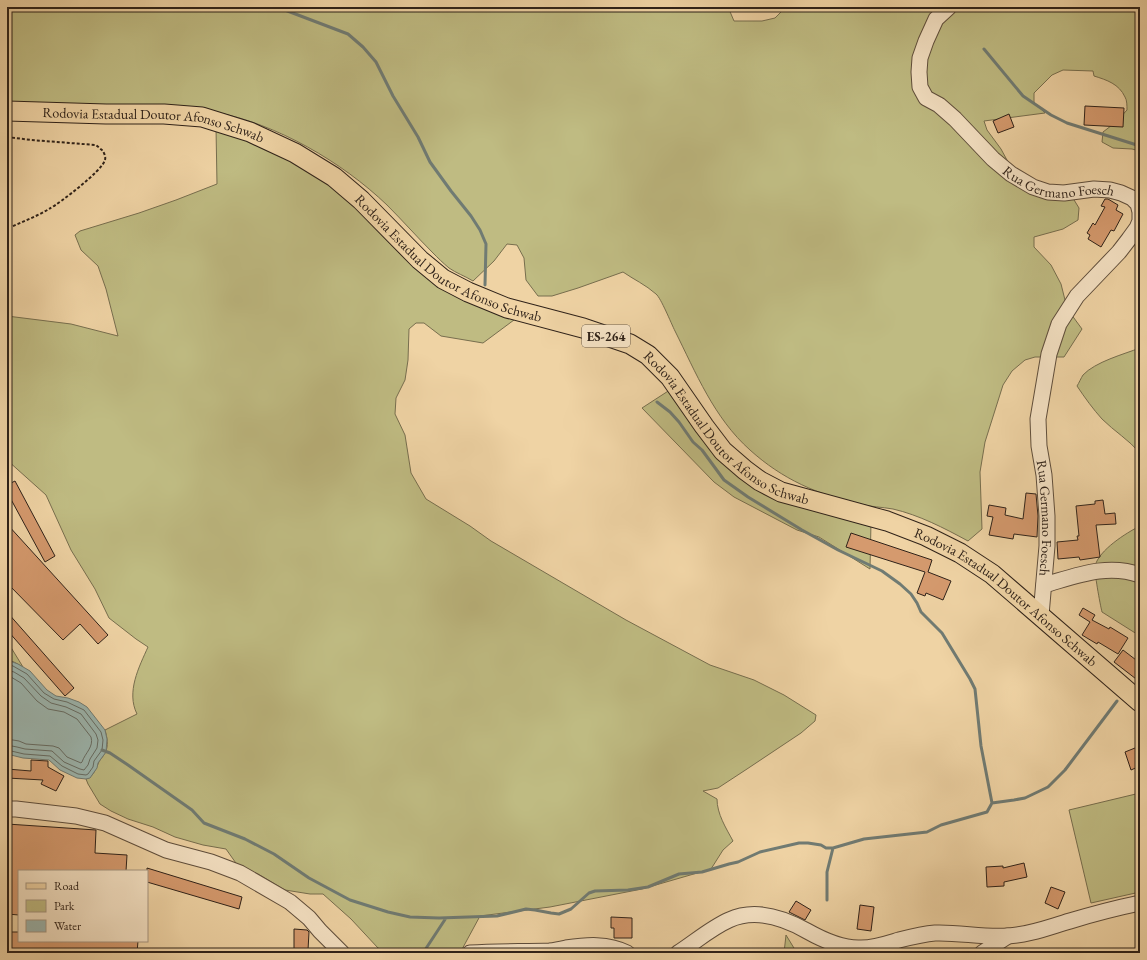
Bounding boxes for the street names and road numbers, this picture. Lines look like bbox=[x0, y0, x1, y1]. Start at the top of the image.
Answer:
street label: Rodovia Estadual Doutor Afonso Schwab bbox=[42, 103, 267, 146]
street label: Rua Germano Foesch bbox=[999, 162, 1117, 202]
street label: Rodovia Estadual Doutor Afonso Schwab bbox=[351, 190, 544, 326]
road number: ES-264 bbox=[582, 325, 630, 347]
street label: Rodovia Estadual Doutor Afonso Schwab bbox=[640, 347, 811, 508]
street label: Rua Germano Foesch bbox=[1033, 459, 1056, 577]
street label: Rodovia Estadual Doutor Afonso Schwab bbox=[912, 523, 1101, 670]

